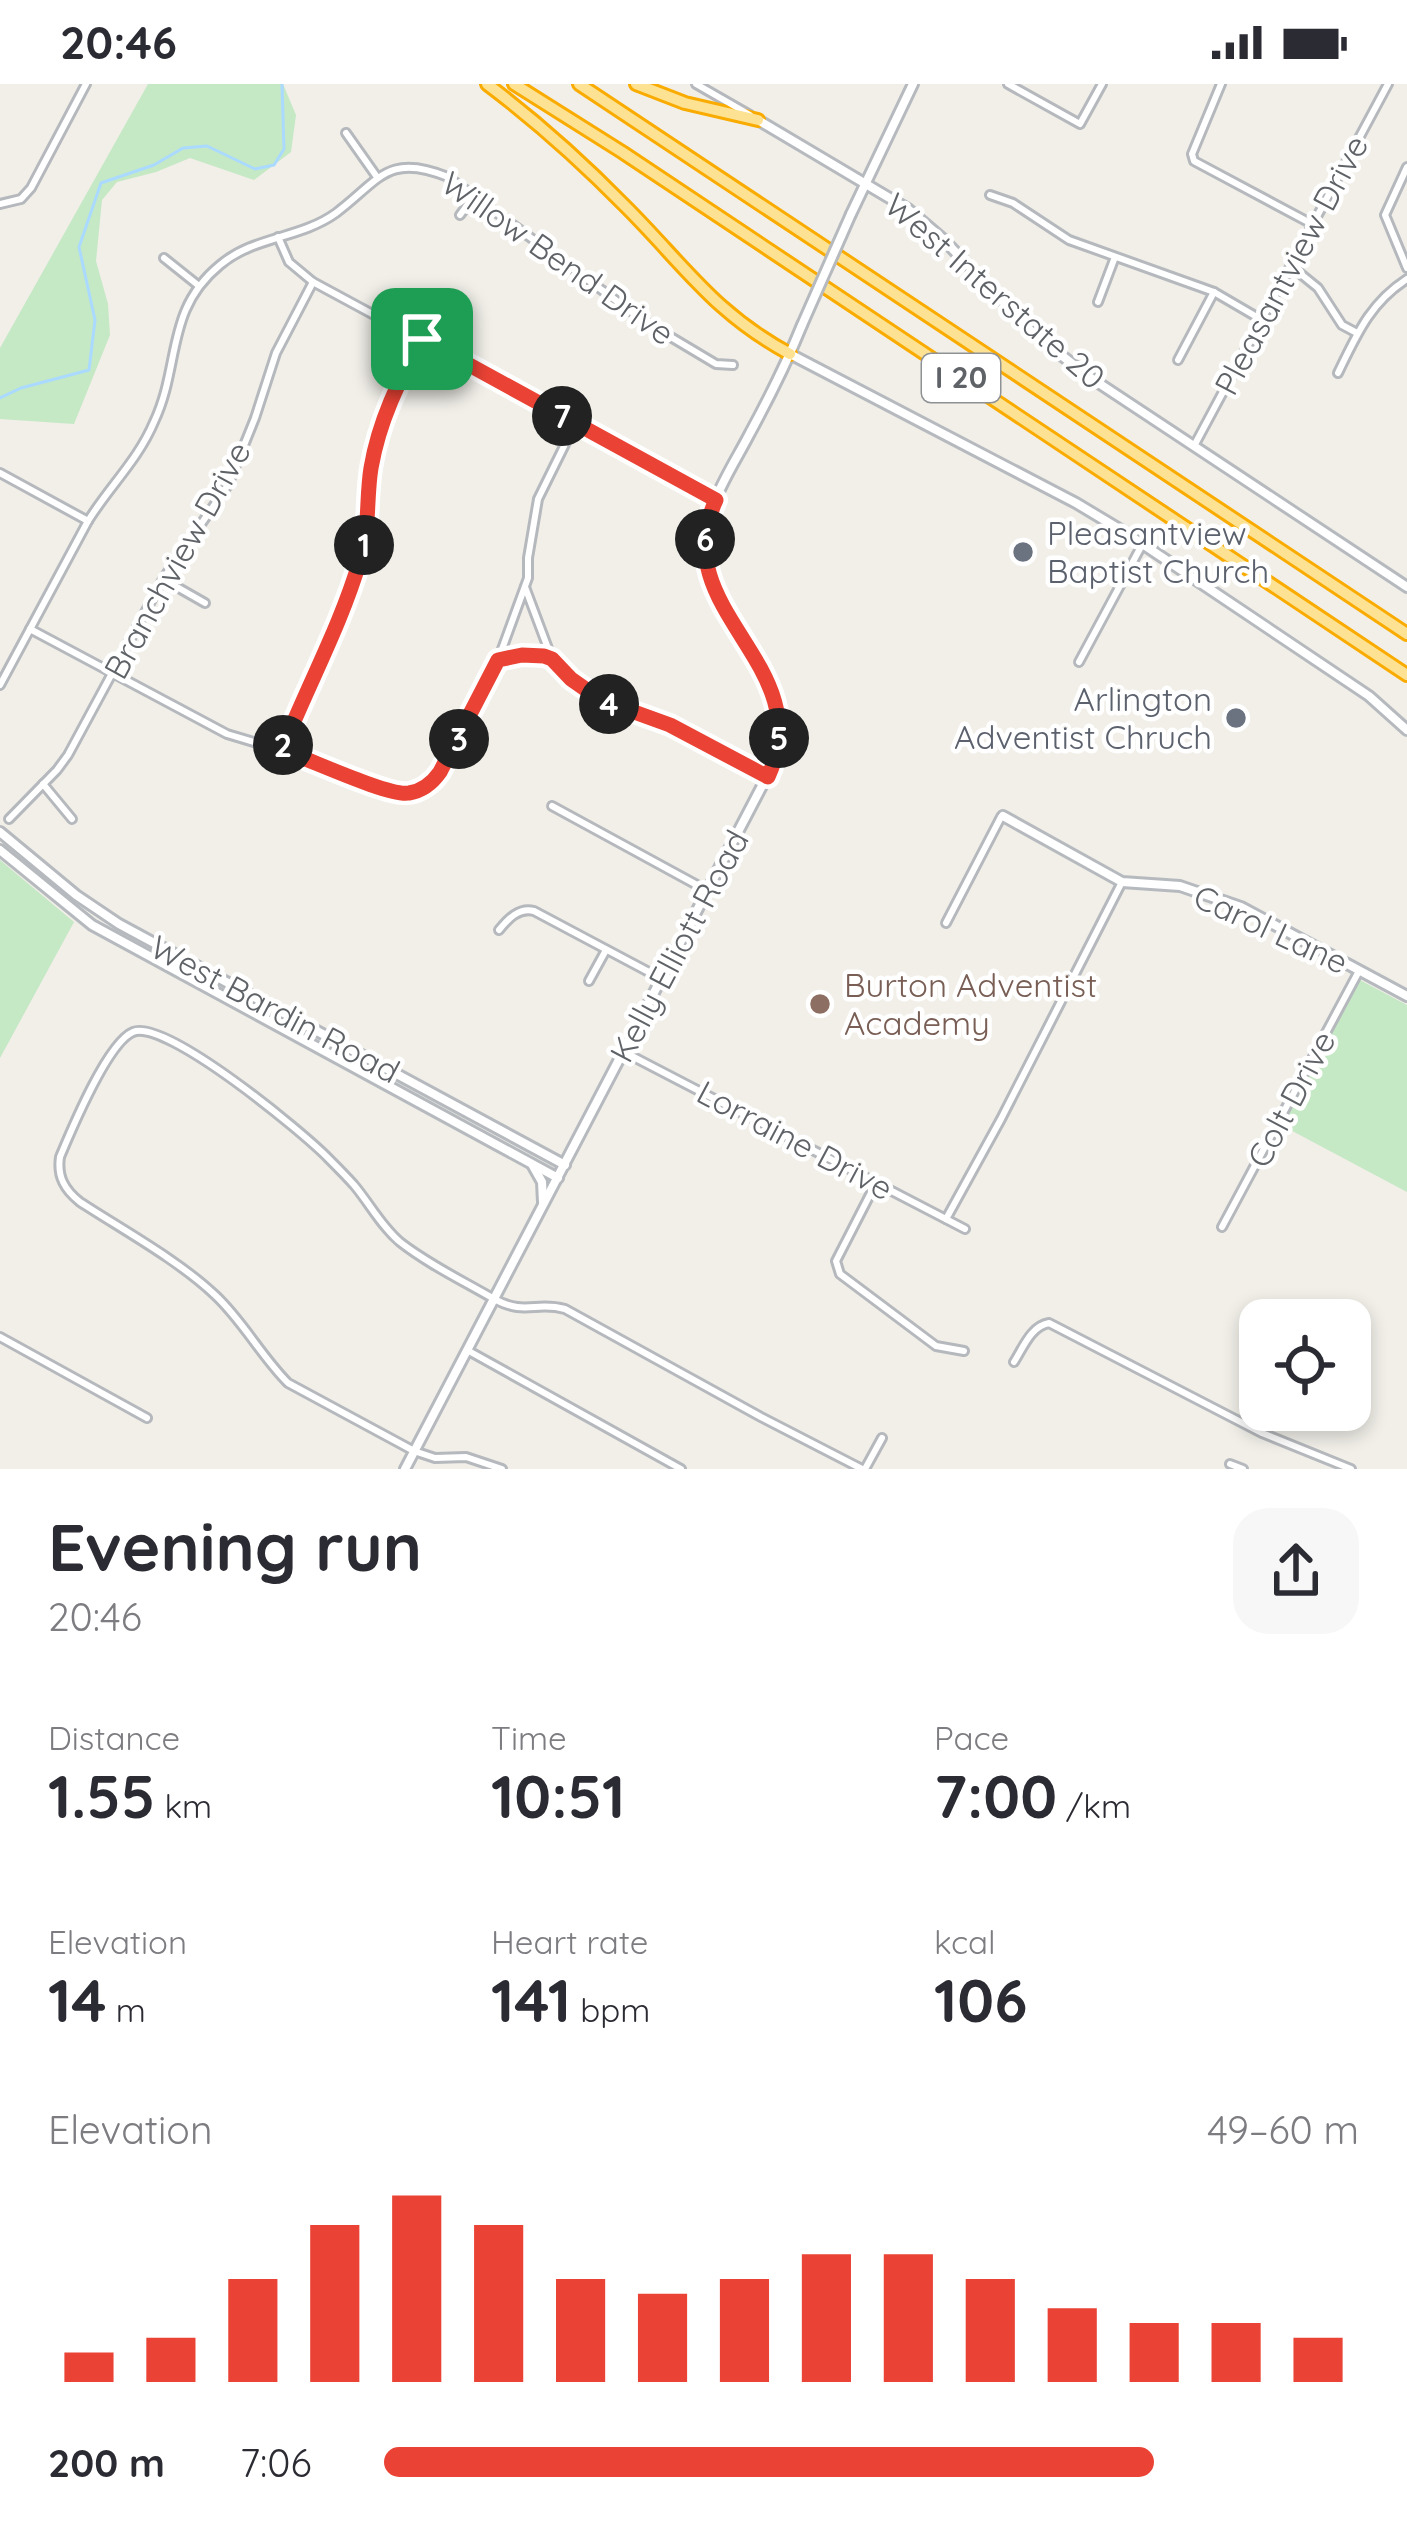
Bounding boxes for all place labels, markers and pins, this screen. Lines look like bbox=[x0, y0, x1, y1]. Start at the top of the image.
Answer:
pin bbox=[371, 288, 473, 390]
pin: 7 bbox=[532, 386, 592, 446]
pin: 6 bbox=[675, 509, 735, 569]
place label: Pleasantview Baptist Church bbox=[1047, 512, 1269, 591]
pin: 1 bbox=[334, 515, 394, 575]
marker: Pleasantview Baptist Church bbox=[1010, 539, 1036, 565]
pin: 4 bbox=[579, 674, 639, 734]
place label: Arlington Adventist Chruch bbox=[954, 678, 1212, 757]
marker: Arlington Adventist Chruch bbox=[1223, 705, 1249, 731]
pin: 5 bbox=[749, 708, 809, 768]
pin: 3 bbox=[429, 709, 489, 769]
pin: 2 bbox=[253, 715, 313, 775]
place label: Burton Adventist Academy bbox=[844, 964, 1097, 1043]
marker: Burton Adventist Academy bbox=[807, 991, 833, 1017]

